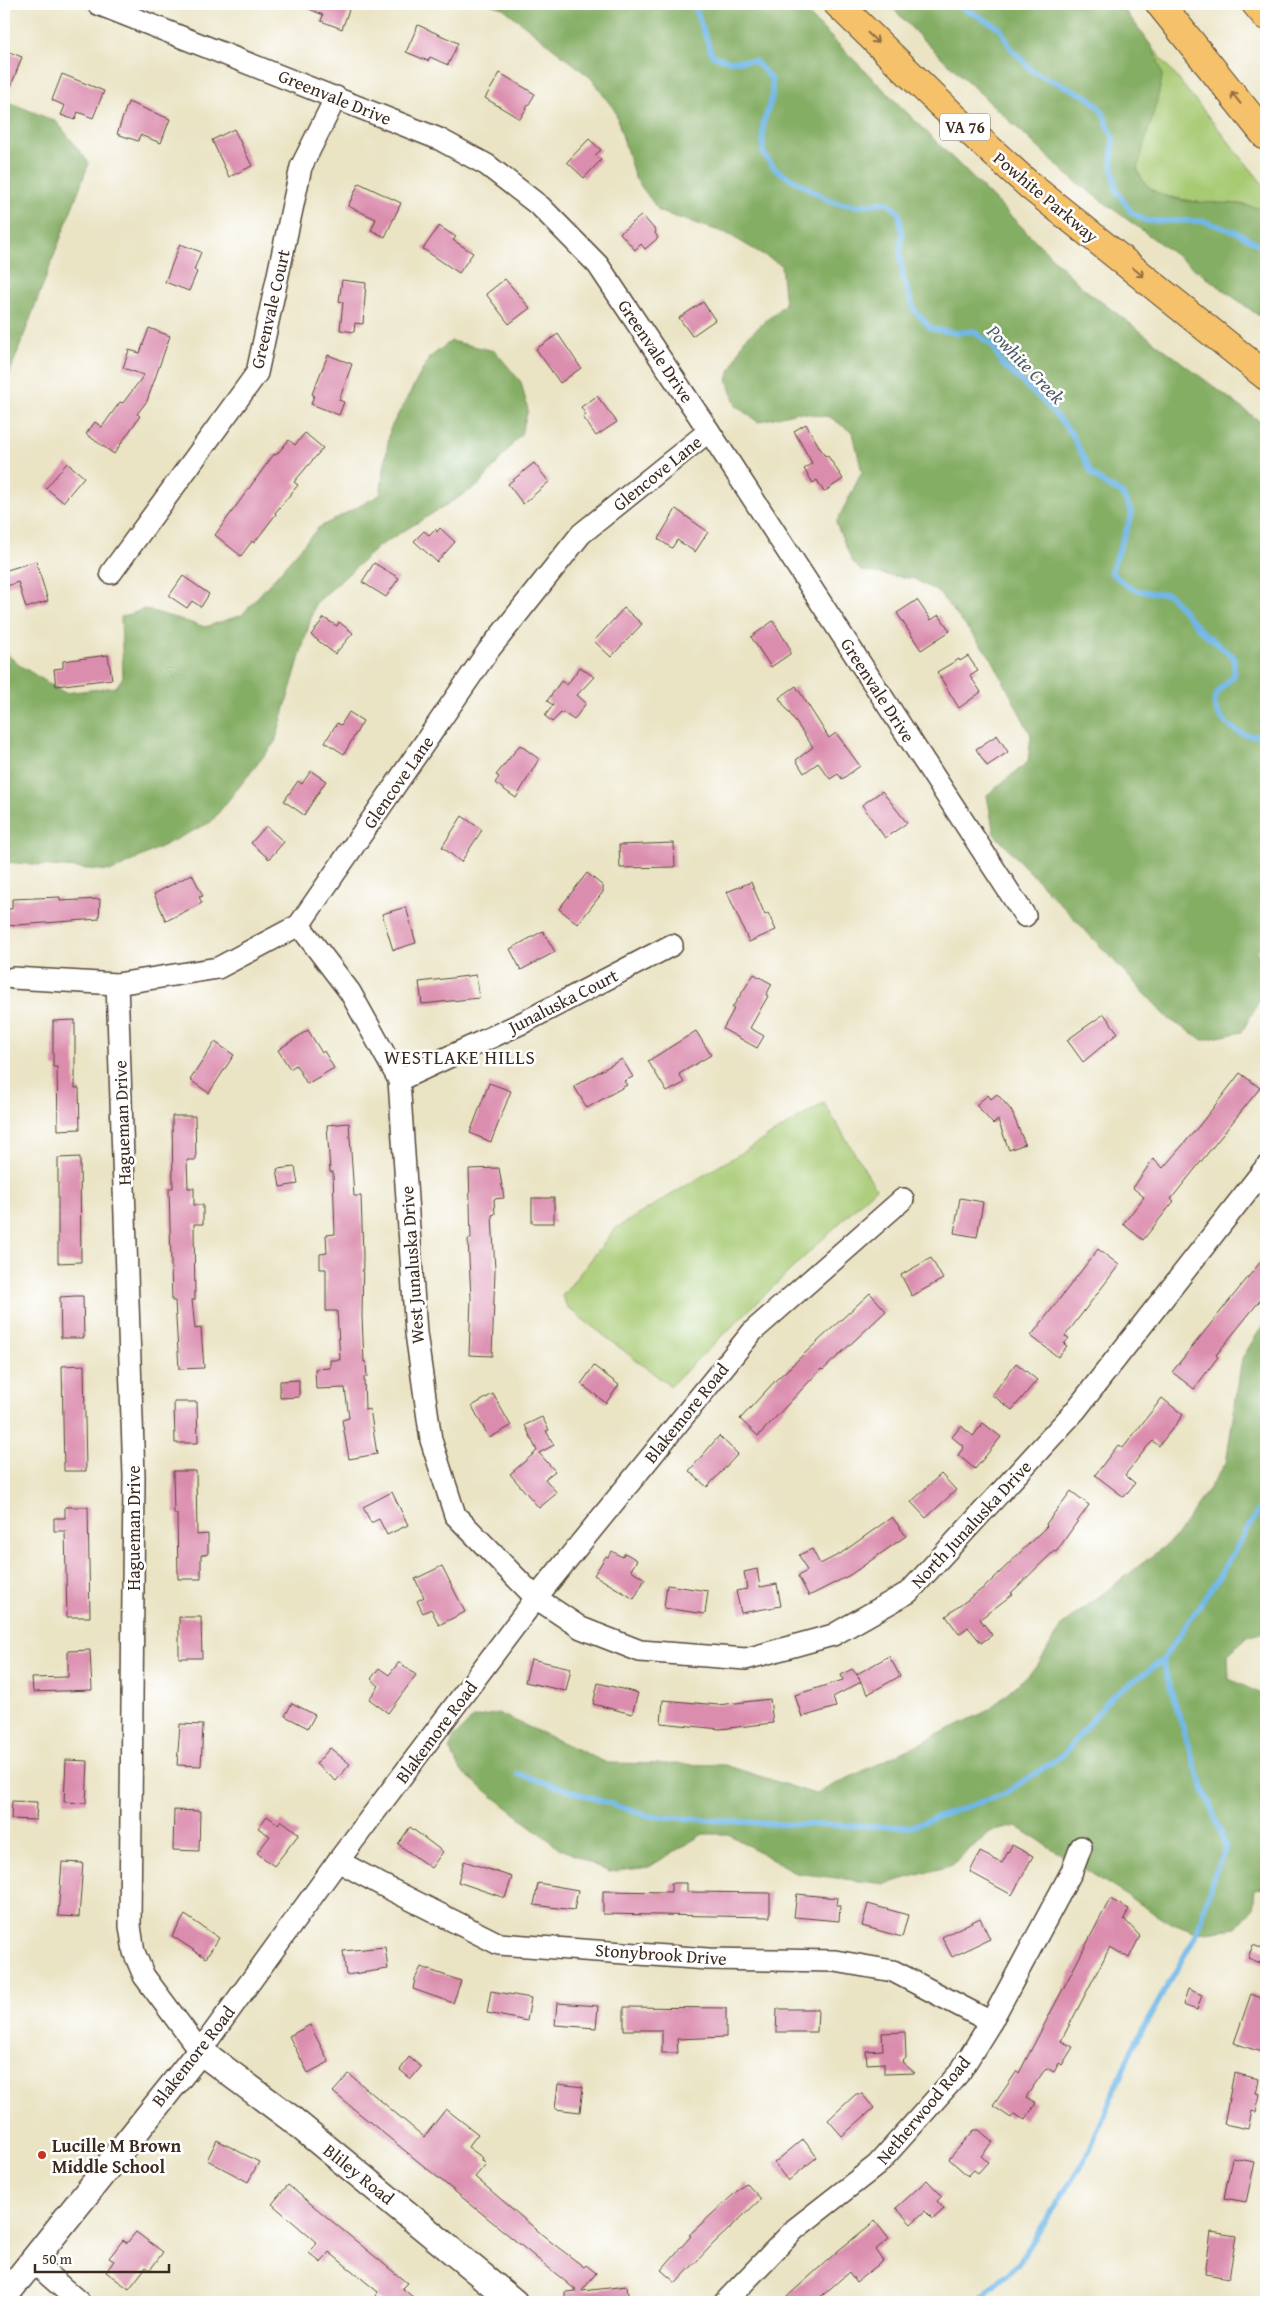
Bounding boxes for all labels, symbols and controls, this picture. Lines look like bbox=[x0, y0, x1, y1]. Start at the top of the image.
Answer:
one-way arrow bbox=[867, 32, 879, 44]
street label: Greenvale Drive bbox=[274, 62, 396, 132]
one-way arrow bbox=[1230, 92, 1241, 105]
road number: VA 76 bbox=[940, 114, 990, 140]
street label: Powhite Parkway bbox=[988, 145, 1104, 249]
street label: Greenvale Court bbox=[243, 246, 297, 371]
one-way arrow bbox=[1131, 267, 1144, 278]
street label: Greenvale Drive bbox=[611, 294, 701, 408]
water label: Powhite Creek bbox=[980, 317, 1071, 410]
street label: Glencove Lane bbox=[607, 429, 707, 517]
street label: Greenvale Drive bbox=[834, 632, 922, 748]
street label: Glencove Lane bbox=[356, 730, 440, 834]
street label: Junaluska Court bbox=[502, 961, 623, 1041]
district label: WESTLAKE HILLS bbox=[384, 1043, 536, 1071]
street label: Hagueman Drive bbox=[106, 1060, 138, 1186]
street label: West Junaluska Drive bbox=[393, 1185, 431, 1345]
street label: Blakemore Road bbox=[637, 1357, 735, 1469]
street label: North Junaluska Drive bbox=[904, 1454, 1038, 1594]
street label: Hagueman Drive bbox=[120, 1465, 147, 1591]
street label: Blakemore Road bbox=[388, 1675, 484, 1789]
street label: Stonybrook Drive bbox=[594, 1936, 728, 1972]
street label: Blakemore Road bbox=[145, 1999, 241, 2112]
street label: Netherwood Road bbox=[869, 2049, 977, 2170]
place label: Lucille M Brown Middle School bbox=[52, 2132, 181, 2180]
street label: Bliley Road bbox=[318, 2137, 401, 2211]
marker: Lucille M Brown Middle School bbox=[36, 2149, 48, 2161]
scale bar bbox=[35, 2241, 169, 2273]
text: 50 m bbox=[42, 2248, 73, 2269]

